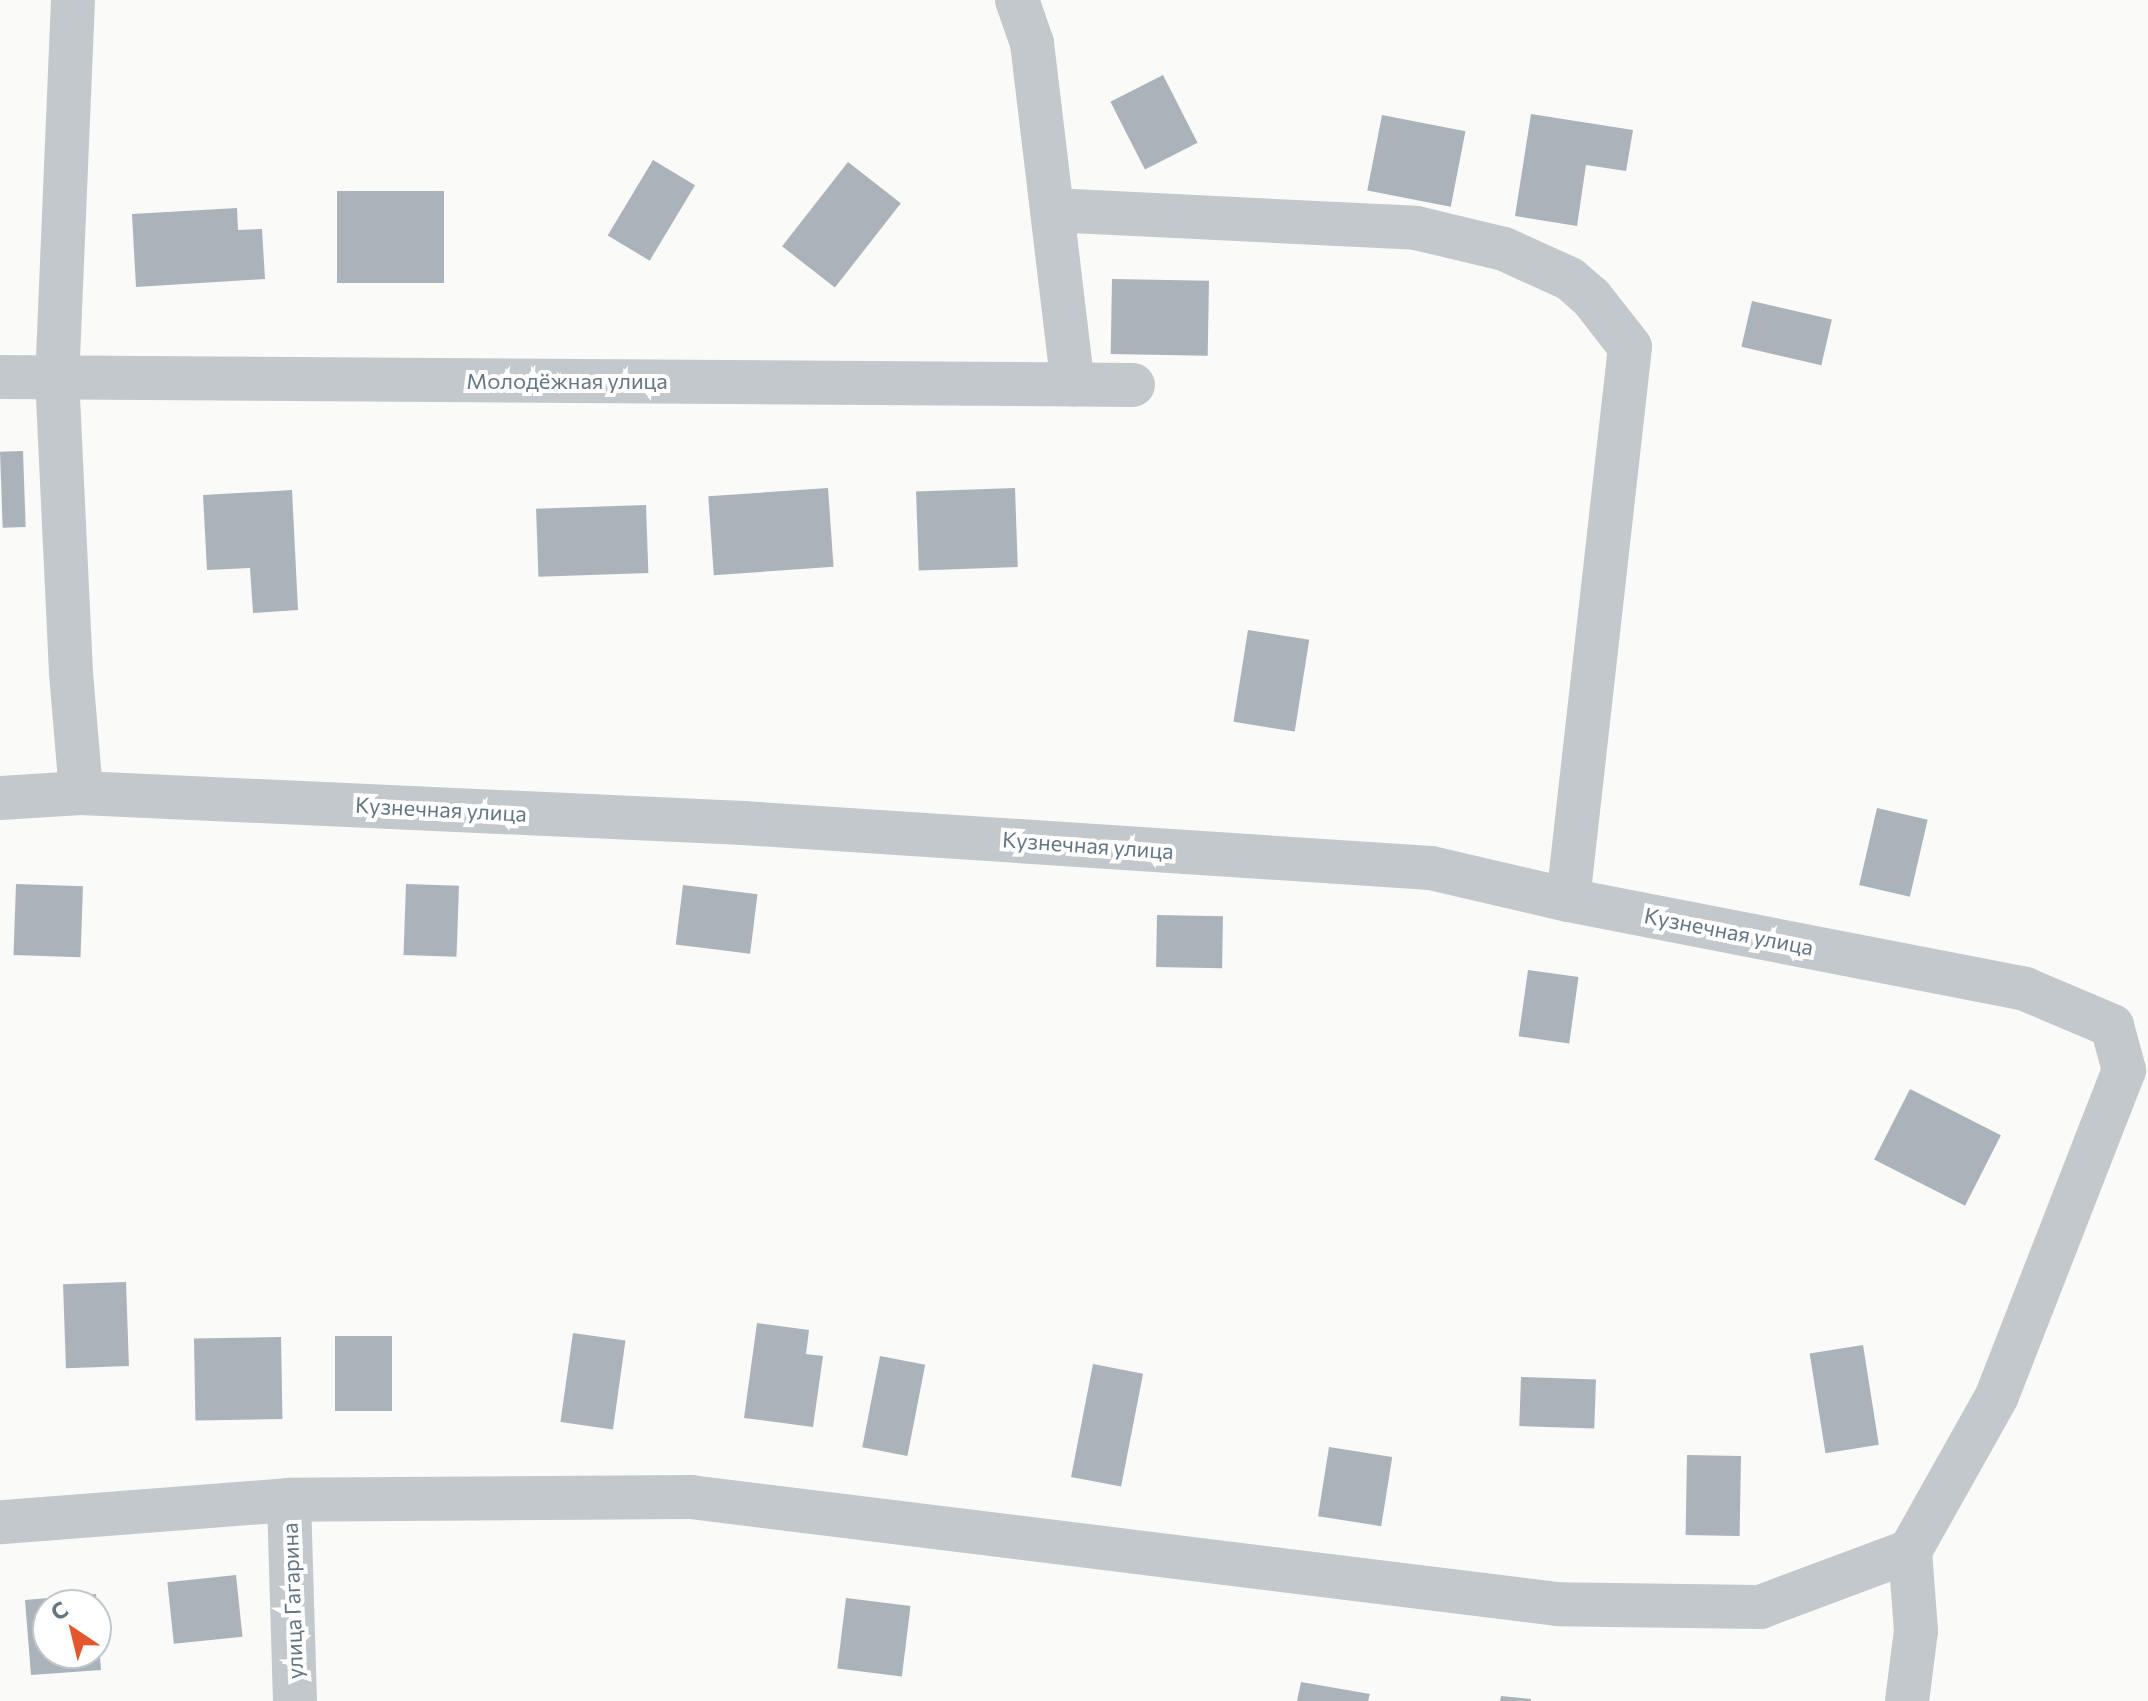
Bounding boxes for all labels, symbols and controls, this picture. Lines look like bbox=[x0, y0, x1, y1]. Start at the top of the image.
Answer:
street label: Молодёжная улица bbox=[466, 368, 668, 394]
street label: Кузнечная улица bbox=[355, 791, 527, 827]
street label: Кузнечная улица bbox=[1001, 826, 1175, 864]
street label: Кузнечная улица bbox=[1642, 902, 1816, 960]
street label: улица Гагарина bbox=[276, 1522, 308, 1680]
north arrow bbox=[32, 1589, 112, 1669]
text: С bbox=[45, 1595, 73, 1626]

